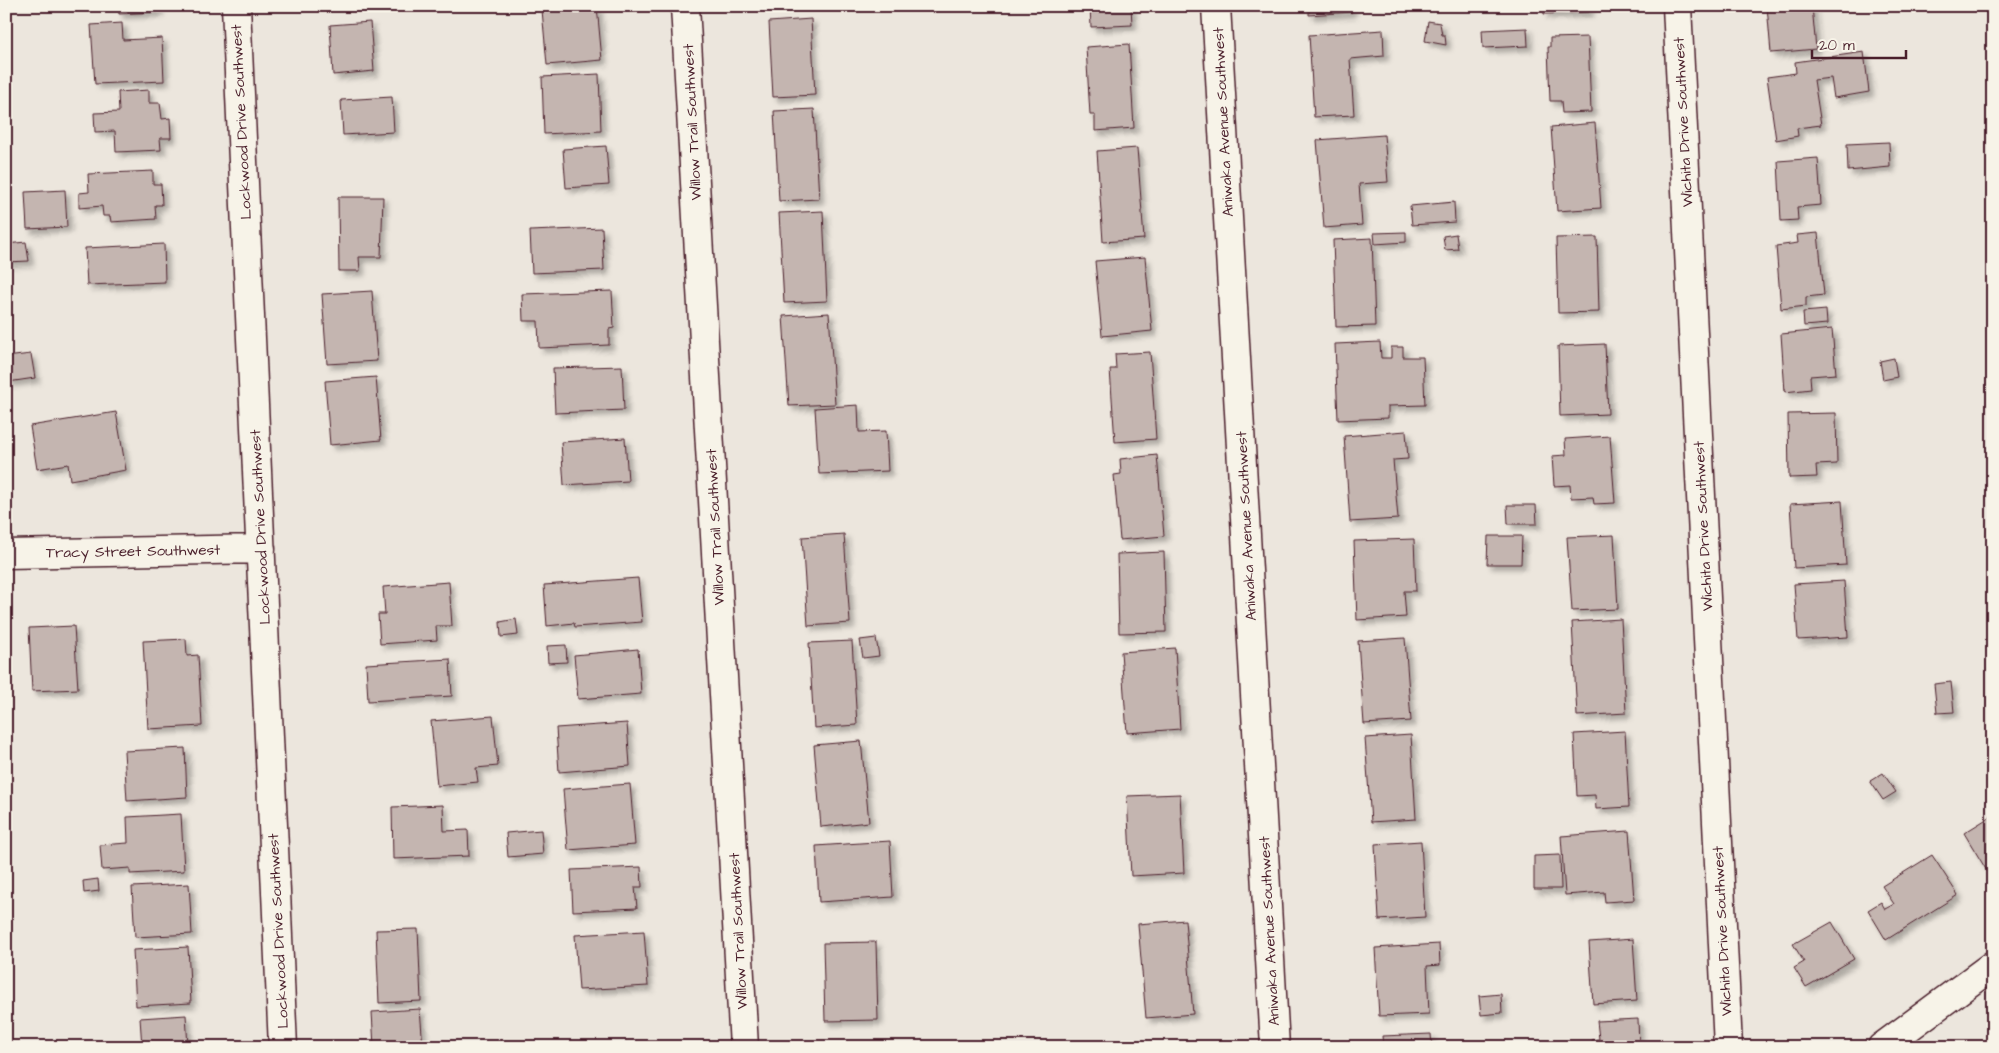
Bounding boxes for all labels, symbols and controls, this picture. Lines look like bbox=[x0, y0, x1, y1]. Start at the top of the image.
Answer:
street label: Lockwood Drive Southwest bbox=[226, 24, 257, 220]
street label: Aniwaka Avenue Southwest bbox=[1208, 27, 1239, 217]
scale bar bbox=[1812, 28, 1905, 60]
text: 20 m bbox=[1819, 35, 1855, 56]
street label: Wichita Drive Southwest bbox=[1669, 36, 1698, 208]
street label: Willow Trail Southwest bbox=[678, 43, 707, 201]
street label: Lockwood Drive Southwest bbox=[245, 429, 276, 625]
street label: Aniwaka Avenue Southwest bbox=[1231, 431, 1262, 621]
street label: Wichita Drive Southwest bbox=[1689, 440, 1718, 612]
street label: Willow Trail Southwest bbox=[701, 448, 730, 606]
street label: Tracy Street Southwest bbox=[46, 539, 220, 565]
street label: Lockwood Drive Southwest bbox=[263, 833, 294, 1029]
street label: Aniwaka Avenue Southwest bbox=[1254, 836, 1285, 1026]
street label: Wichita Drive Southwest bbox=[1708, 845, 1737, 1017]
street label: Willow Trail Southwest bbox=[724, 852, 753, 1010]

